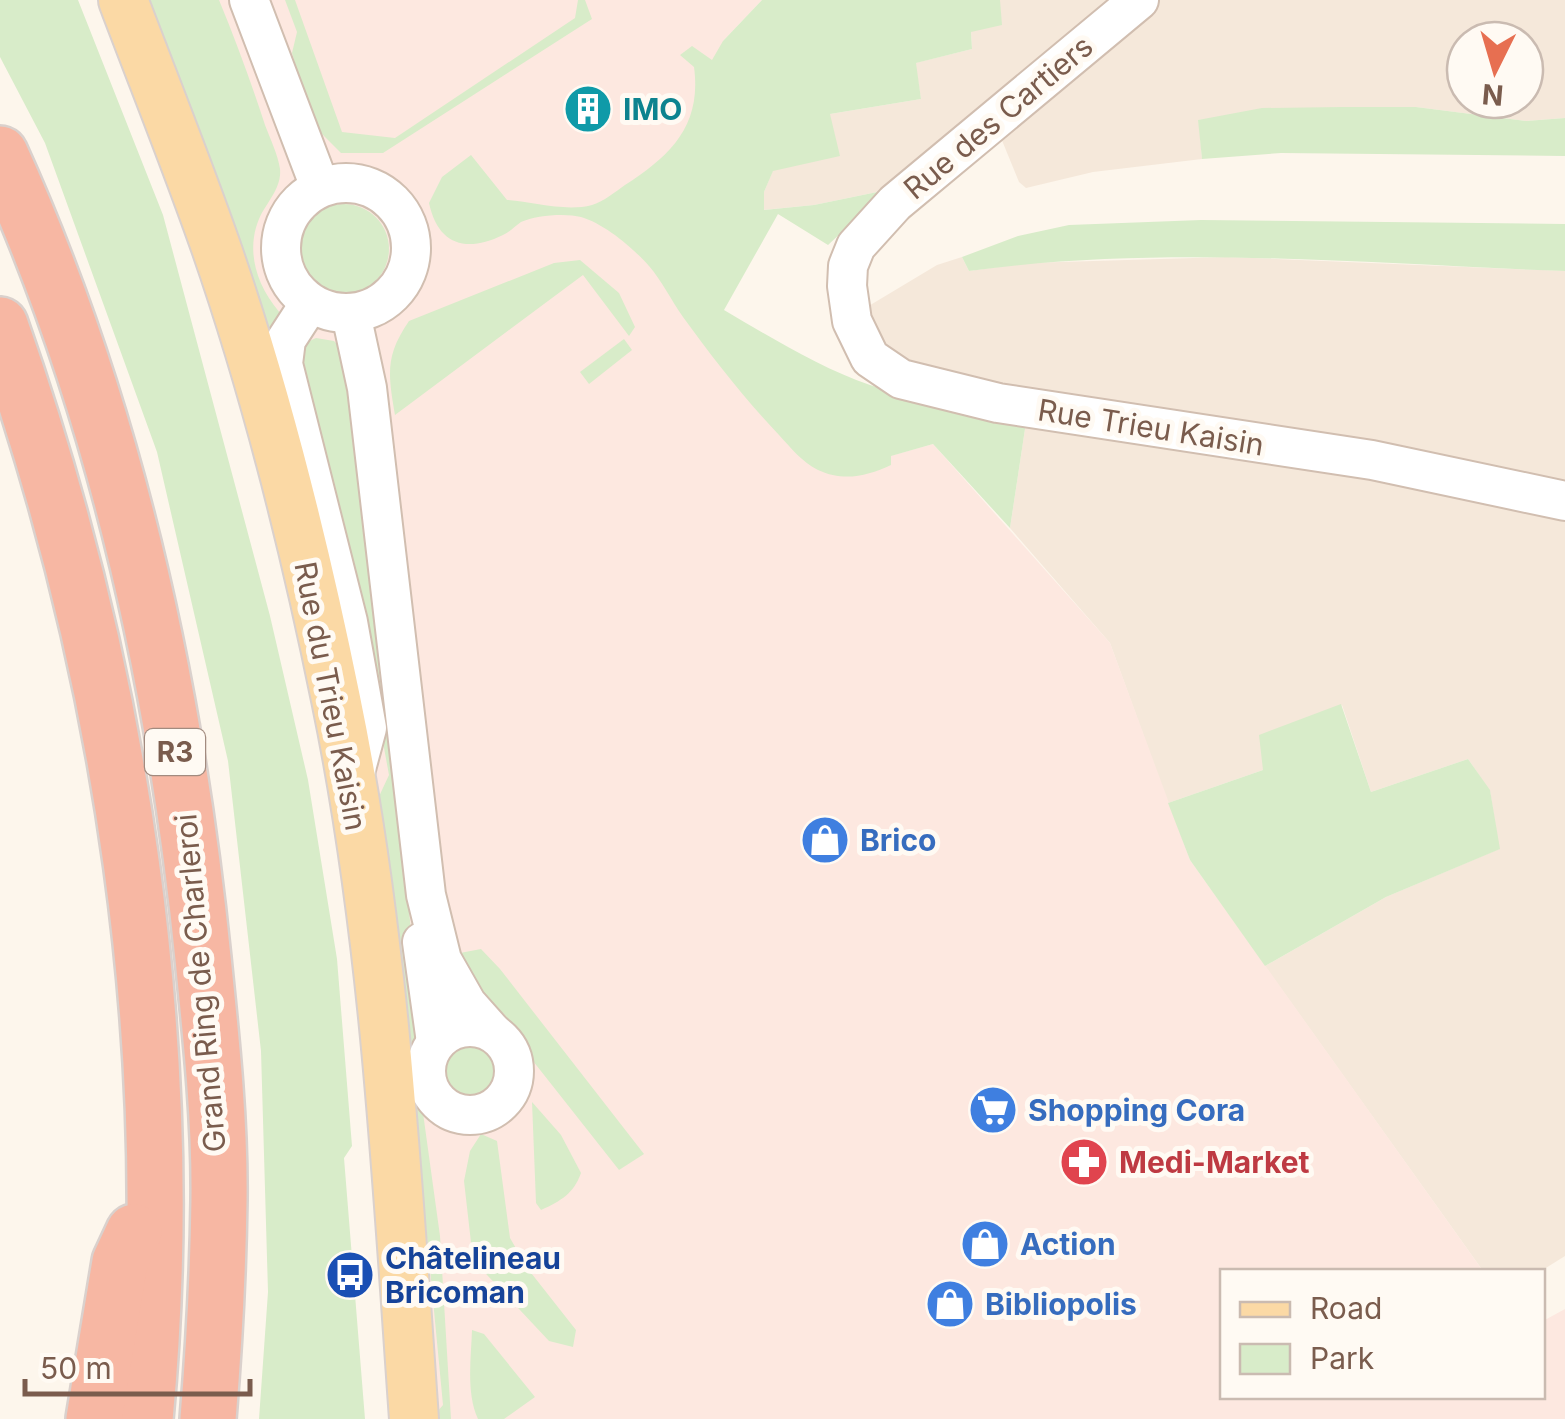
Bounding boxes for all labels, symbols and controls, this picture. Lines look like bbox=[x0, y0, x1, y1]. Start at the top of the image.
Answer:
north arrow bbox=[1445, 20, 1545, 120]
street label: Rue des Cartiers bbox=[896, 28, 1100, 206]
text: N bbox=[1481, 77, 1505, 113]
building icon: IMO bbox=[562, 83, 614, 135]
place label: IMO bbox=[623, 91, 683, 127]
street label: Rue Trieu Kaisin bbox=[1035, 391, 1267, 463]
street label: Rue du Trieu Kaisin bbox=[287, 559, 375, 833]
road number: R3 bbox=[145, 729, 205, 775]
street label: Grand Ring de Charleroi bbox=[167, 812, 233, 1154]
shop icon: Brico bbox=[799, 814, 851, 866]
place label: Brico bbox=[860, 822, 936, 858]
supermarket icon: Shopping Cora bbox=[967, 1084, 1019, 1136]
place label: Shopping Cora bbox=[1028, 1092, 1245, 1128]
pharmacy icon: Medi-Market bbox=[1058, 1136, 1110, 1188]
place label: Medi-Market bbox=[1119, 1144, 1310, 1180]
shop icon: Action bbox=[959, 1218, 1011, 1270]
place label: Action bbox=[1020, 1226, 1116, 1262]
place label: Châtelineau Bricoman bbox=[385, 1240, 561, 1310]
bus stop icon: Châtelineau Bricoman bbox=[324, 1249, 376, 1301]
legend bbox=[1220, 1269, 1545, 1399]
shop icon: Bibliopolis bbox=[924, 1278, 976, 1330]
place label: Bibliopolis bbox=[985, 1286, 1137, 1322]
text: Road bbox=[1310, 1290, 1382, 1326]
scale bar bbox=[25, 1334, 250, 1396]
text: Park bbox=[1310, 1340, 1375, 1376]
text: 50 m bbox=[40, 1350, 112, 1386]

